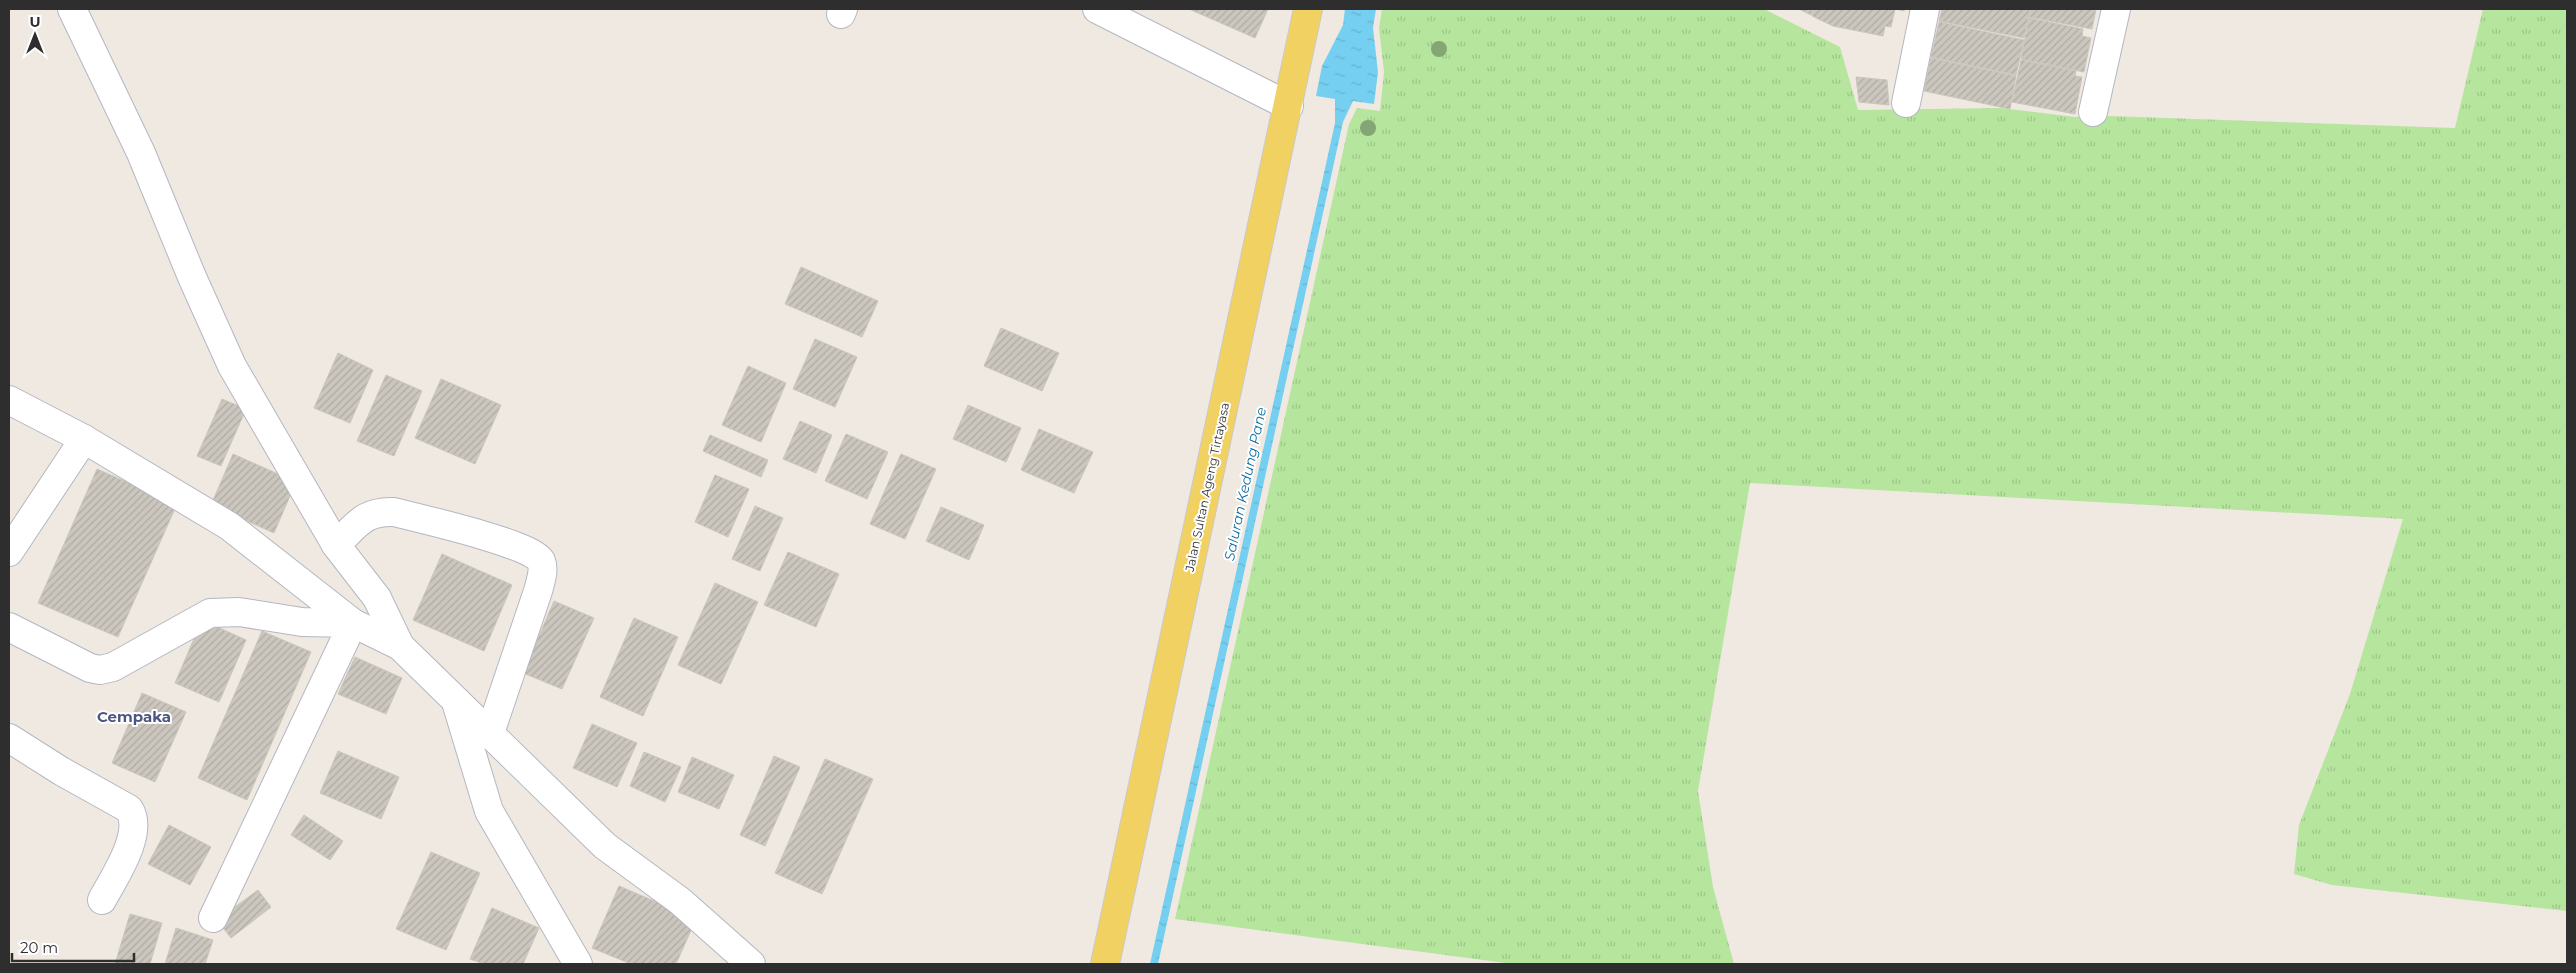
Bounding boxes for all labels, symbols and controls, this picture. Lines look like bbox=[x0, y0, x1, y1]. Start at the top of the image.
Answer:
north arrow bbox=[10, 10, 60, 60]
text: U bbox=[29, 13, 41, 31]
street label: Jalan Sultan Ageng Tirtayasa bbox=[1182, 401, 1232, 574]
water label: Saluran Kedung Pane bbox=[1220, 406, 1270, 562]
district label: Cempaka bbox=[97, 707, 171, 726]
scale bar bbox=[12, 930, 135, 962]
text: 20 m bbox=[20, 938, 58, 957]

